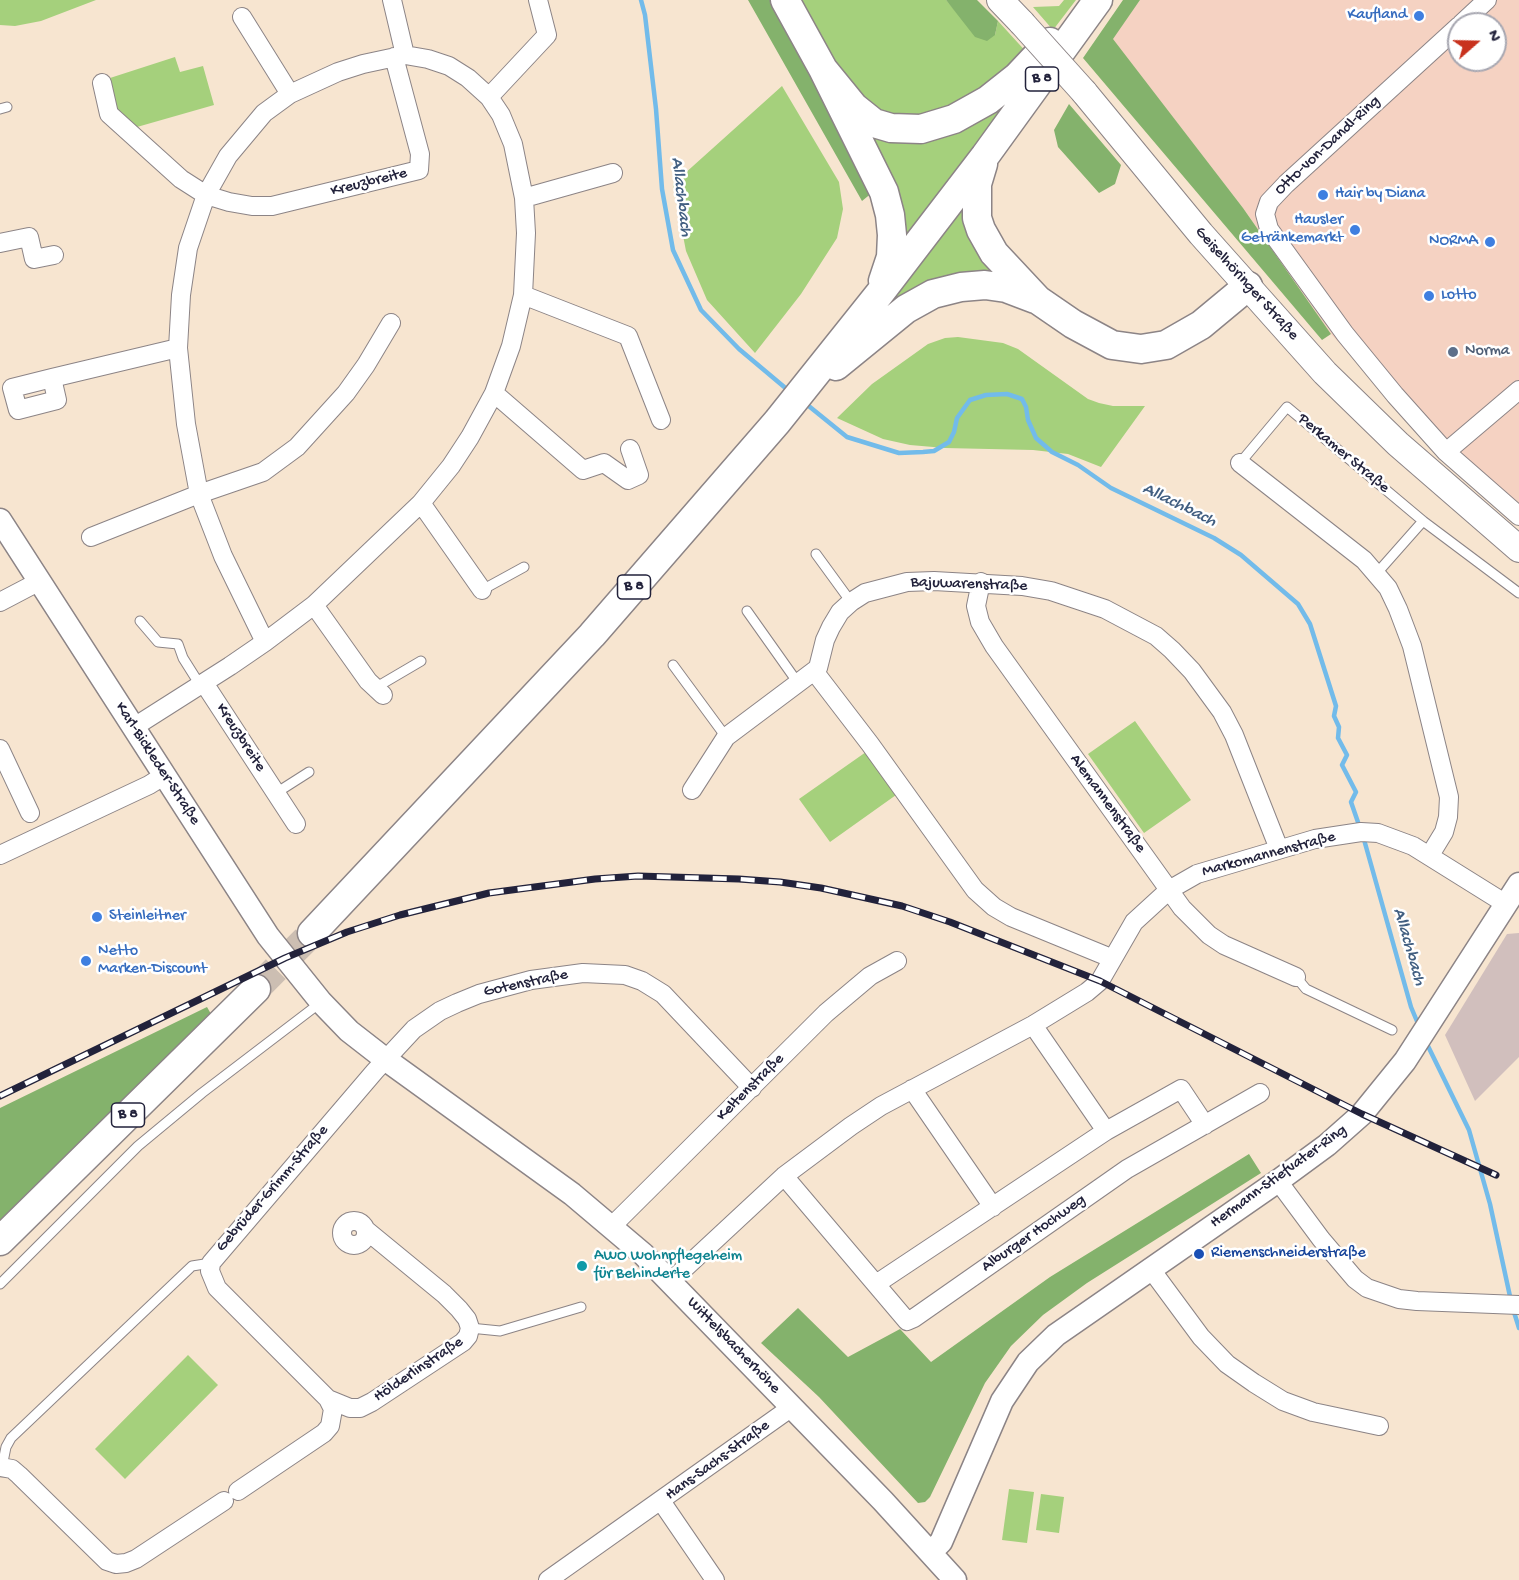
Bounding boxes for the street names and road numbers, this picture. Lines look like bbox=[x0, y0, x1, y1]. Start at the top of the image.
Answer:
road number: B 8 bbox=[1026, 67, 1058, 91]
street label: Otto-von-Dandl-Ring bbox=[1271, 92, 1385, 200]
street label: Kreuzbreite bbox=[329, 164, 409, 202]
street label: Geiselhöringer Straße bbox=[1190, 223, 1302, 345]
street label: Perkamer Straße bbox=[1293, 410, 1393, 498]
street label: Bajuwarenstraße bbox=[910, 573, 1028, 597]
road number: B 8 bbox=[618, 575, 650, 599]
street label: Karl-Bickleder-Straße bbox=[110, 699, 204, 829]
street label: Kreuzbreite bbox=[211, 700, 269, 776]
street label: Alemannenstraße bbox=[1065, 751, 1149, 857]
street label: Markomannenstraße bbox=[1200, 828, 1338, 882]
street label: Gotenstraße bbox=[482, 966, 570, 1002]
street label: Keltenstraße bbox=[713, 1050, 789, 1126]
road number: B 8 bbox=[112, 1103, 144, 1127]
street label: Hermann-Stiefvater-Ring bbox=[1207, 1121, 1351, 1233]
street label: Gebrüder-Grimm-Straße bbox=[213, 1122, 333, 1256]
street label: Alburger Hochweg bbox=[978, 1191, 1090, 1277]
street label: Wittelsbacherhöhe bbox=[682, 1294, 784, 1398]
street label: Hölderlinstraße bbox=[371, 1333, 467, 1407]
street label: Hans-Sachs-Straße bbox=[662, 1417, 774, 1505]

